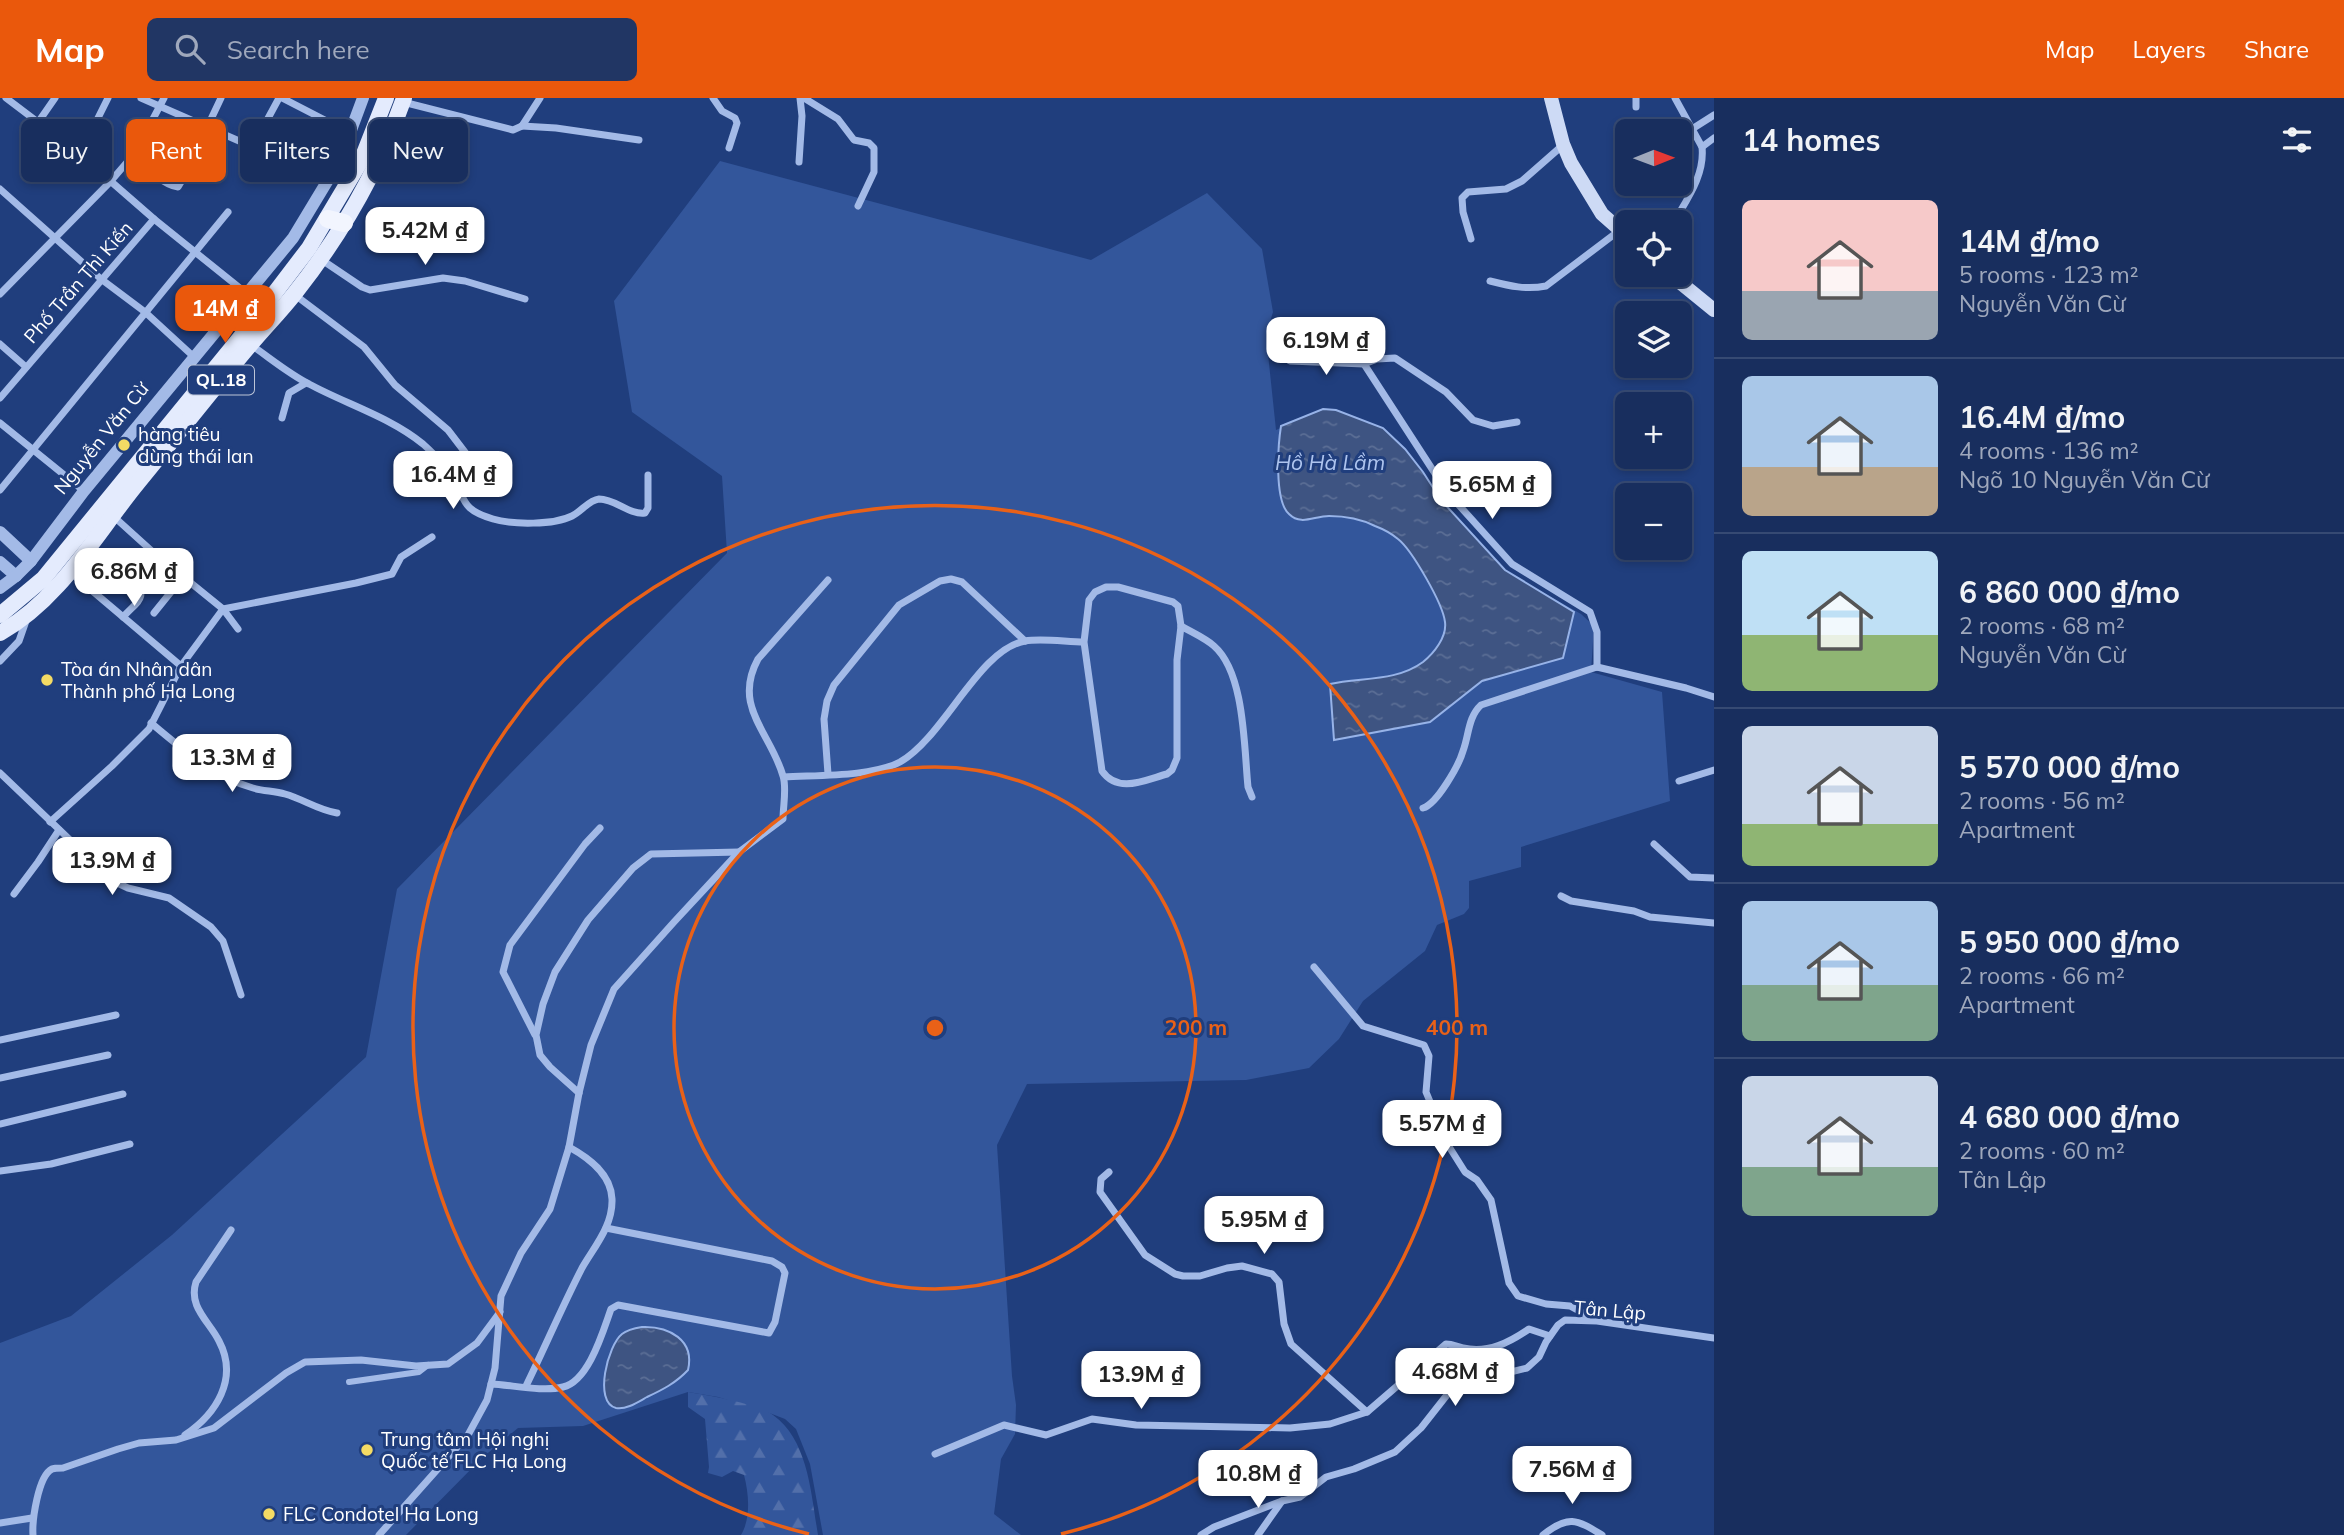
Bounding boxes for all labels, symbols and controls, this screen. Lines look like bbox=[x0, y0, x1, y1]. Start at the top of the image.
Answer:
search box bbox=[147, 18, 637, 81]
text: Map bbox=[35, 29, 105, 70]
icon: search bbox=[171, 30, 209, 68]
text: Search here bbox=[227, 33, 370, 66]
text: Map bbox=[2045, 34, 2094, 64]
text: Layers bbox=[2132, 34, 2206, 64]
text: Share bbox=[2244, 34, 2309, 64]
chip: Buy bbox=[21, 119, 112, 182]
chip: Rent bbox=[126, 119, 226, 182]
chip: Filters bbox=[240, 119, 355, 182]
chip: New bbox=[369, 119, 468, 182]
north arrow bbox=[1615, 119, 1692, 196]
map controls bbox=[1615, 119, 1692, 560]
text: 14 homes bbox=[1742, 121, 1881, 159]
icon: filters bbox=[2278, 121, 2316, 159]
pin: 5.42M ₫ bbox=[360, 208, 490, 267]
button: locate bbox=[1615, 210, 1692, 287]
text: 5.42M ₫ bbox=[381, 215, 469, 244]
street label: Phố Trần Thì Kiến bbox=[18, 216, 138, 348]
text: 14M ₫/mo bbox=[1959, 222, 2100, 260]
icon: home bbox=[1798, 228, 1882, 312]
text: 5 rooms · 123 m² bbox=[1959, 260, 2139, 289]
pin: 14M ₫ bbox=[176, 286, 274, 345]
text: Nguyễn Văn Cừ bbox=[1959, 289, 2125, 318]
text: 14M ₫ bbox=[191, 293, 259, 322]
button: layers bbox=[1615, 301, 1692, 378]
pin: 6.19M ₫ bbox=[1261, 317, 1391, 377]
text: 6.19M ₫ bbox=[1282, 325, 1370, 354]
road number: QL.18 bbox=[188, 366, 254, 394]
street label: Nguyễn Văn Cừ bbox=[48, 376, 154, 499]
button: + bbox=[1615, 392, 1692, 469]
text: 16.4M ₫/mo bbox=[1959, 398, 2125, 436]
icon: home bbox=[1798, 404, 1882, 488]
place label: hàng tiêu dùng thái lan bbox=[138, 422, 254, 468]
text: 4 rooms · 136 m² bbox=[1959, 436, 2139, 465]
marker: hàng tiêu dùng thái lan bbox=[116, 437, 132, 453]
water label: Hồ Hà Lầm bbox=[1275, 449, 1385, 475]
pin: 16.4M ₫ bbox=[388, 452, 518, 511]
text: 16.4M ₫ bbox=[409, 459, 497, 488]
pin: 5.65M ₫ bbox=[1427, 462, 1557, 521]
text: Ngõ 10 Nguyễn Văn Cừ bbox=[1959, 465, 2209, 494]
text: 5.65M ₫ bbox=[1448, 469, 1536, 498]
button: − bbox=[1615, 483, 1692, 560]
pin: 6.86M ₫ bbox=[69, 548, 199, 608]
text: 6.86M ₫ bbox=[90, 556, 178, 585]
text: 6 860 000 ₫/mo bbox=[1959, 573, 2180, 611]
icon: home bbox=[1798, 579, 1882, 663]
text: 2 rooms · 68 m² bbox=[1959, 611, 2125, 640]
text: Nguyễn Văn Cừ bbox=[1959, 640, 2125, 669]
place label: Tòa án Nhân dân Thành phố Hạ Long bbox=[61, 657, 235, 703]
marker: Tòa án Nhân dân Thành phố Hạ Long bbox=[39, 672, 55, 688]
pin: 13.3M ₫ bbox=[167, 734, 297, 794]
text: 13.3M ₫ bbox=[188, 742, 276, 771]
text: 5 570 000 ₫/mo bbox=[1959, 748, 2180, 786]
icon: home bbox=[1798, 754, 1882, 838]
text: 2 rooms · 56 m² bbox=[1959, 786, 2125, 815]
text: Apartment bbox=[1959, 815, 2075, 844]
pin: 13.9M ₫ bbox=[47, 838, 177, 897]
text: 13.9M ₫ bbox=[68, 845, 156, 874]
text: 5 950 000 ₫/mo bbox=[1959, 923, 2180, 961]
icon: home bbox=[1798, 929, 1882, 1013]
text: 2 rooms · 66 m² bbox=[1959, 961, 2125, 990]
text: Apartment bbox=[1959, 990, 2075, 1019]
text: 200 m bbox=[1165, 1014, 1227, 1040]
text: 400 m bbox=[1426, 1014, 1488, 1040]
centre of rings bbox=[923, 1016, 947, 1040]
text: 4 680 000 ₫/mo bbox=[1959, 1098, 2180, 1136]
pin: 5.57M ₫ bbox=[1377, 1100, 1507, 1160]
icon: home bbox=[1798, 1104, 1882, 1188]
text: 5.57M ₫ bbox=[1398, 1108, 1486, 1137]
text: 2 rooms · 60 m² bbox=[1959, 1136, 2125, 1165]
text: Tân Lập bbox=[1959, 1165, 2046, 1194]
pin: 5.95M ₫ bbox=[1199, 1196, 1329, 1256]
text: 5.95M ₫ bbox=[1220, 1204, 1308, 1233]
street label: Tân Lập bbox=[1573, 1295, 1647, 1325]
pin: 4.68M ₫ bbox=[1390, 1348, 1520, 1408]
pin: 13.9M ₫ bbox=[1076, 1352, 1206, 1411]
text: 4.68M ₫ bbox=[1411, 1356, 1499, 1385]
text: 13.9M ₫ bbox=[1097, 1359, 1185, 1388]
place label: Trung tâm Hội nghị Quốc tế FLC Hạ Long bbox=[381, 1427, 567, 1473]
marker: Trung tâm Hội nghị Quốc tế FLC Hạ Long bbox=[359, 1442, 375, 1458]
pin: 7.56M ₫ bbox=[1507, 1446, 1637, 1506]
pin: 10.8M ₫ bbox=[1193, 1450, 1323, 1510]
text: 7.56M ₫ bbox=[1528, 1454, 1616, 1483]
text: 10.8M ₫ bbox=[1214, 1458, 1302, 1487]
place label: FLC Condotel Ha Long bbox=[283, 1502, 479, 1526]
marker: FLC Condotel Ha Long bbox=[261, 1506, 277, 1522]

